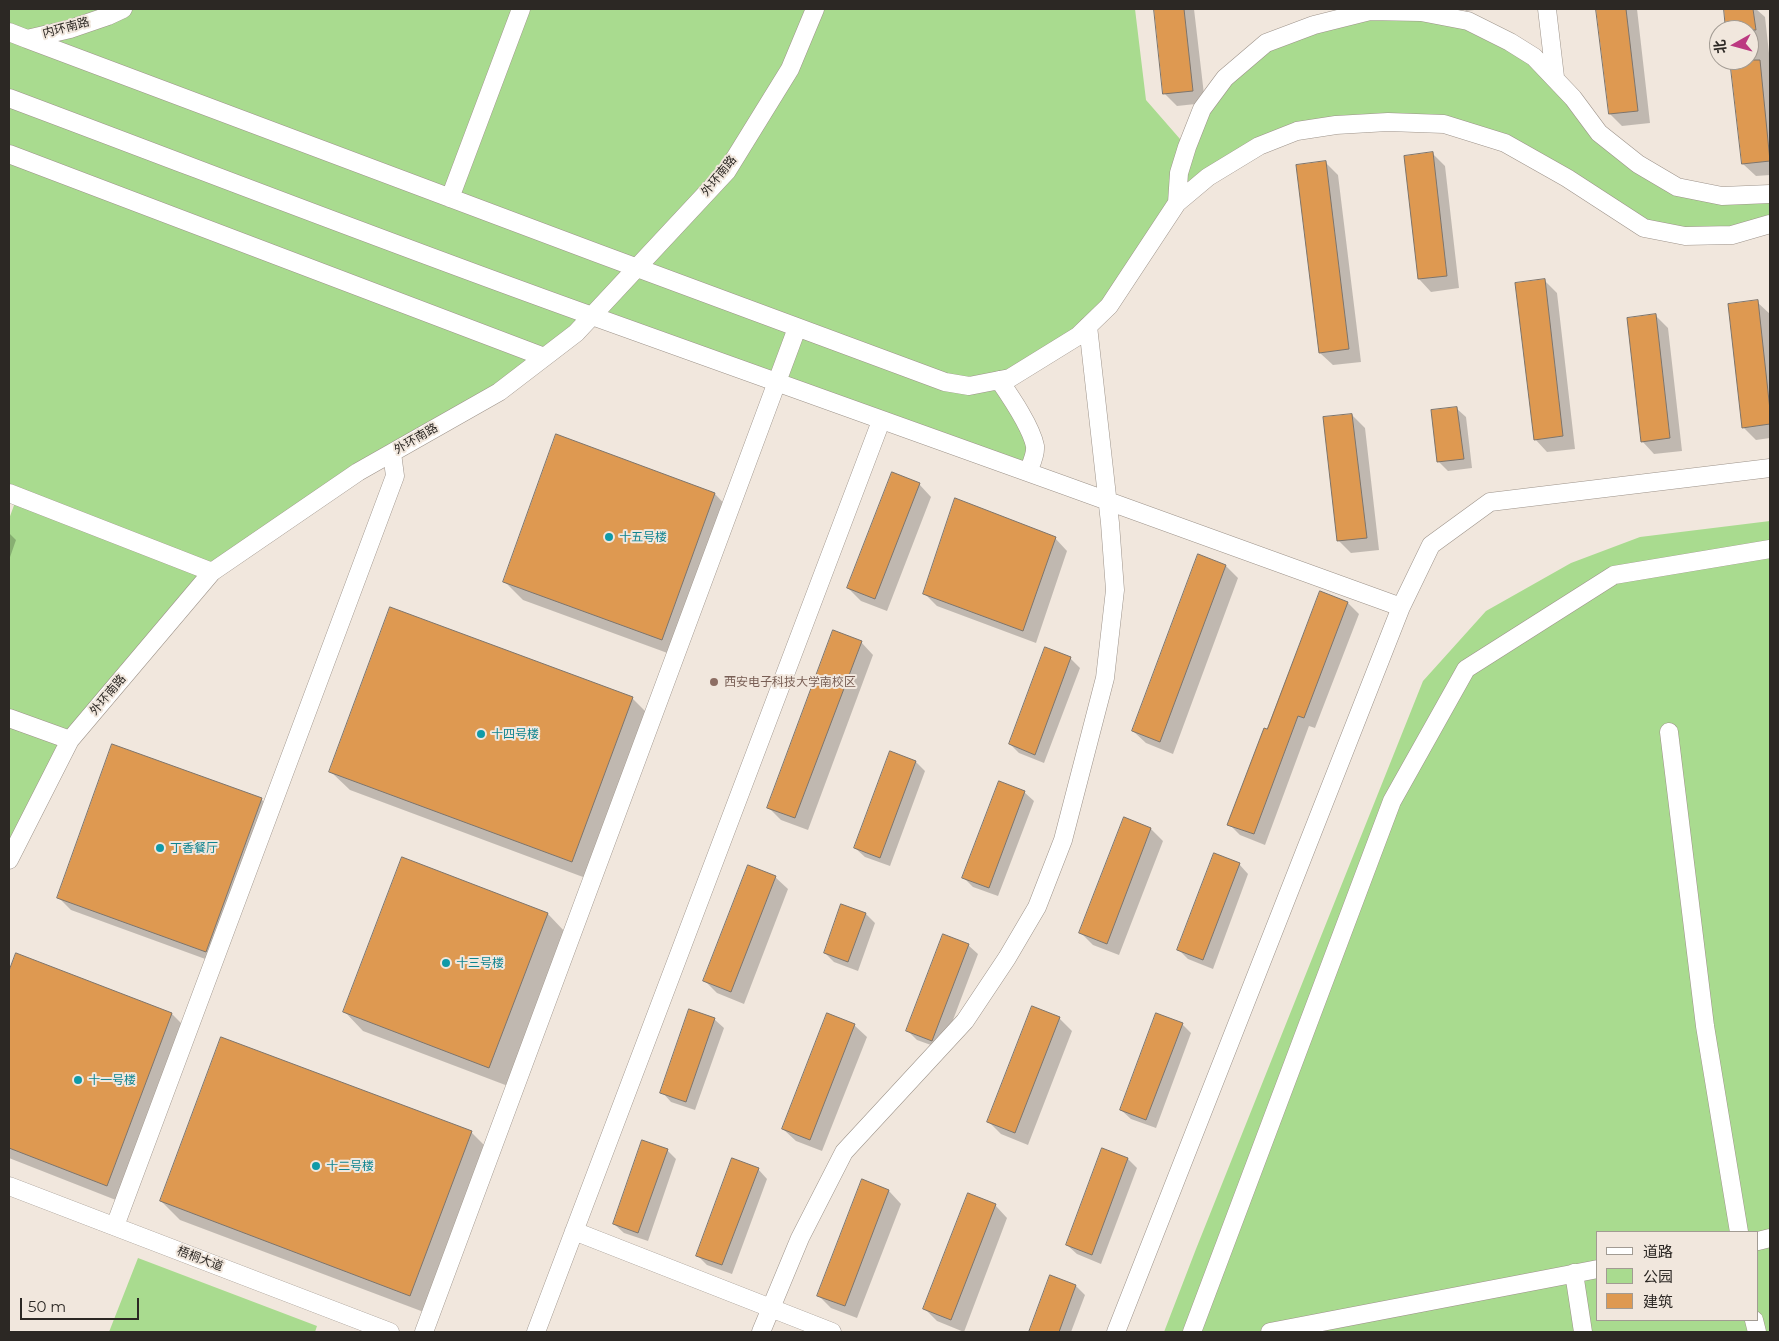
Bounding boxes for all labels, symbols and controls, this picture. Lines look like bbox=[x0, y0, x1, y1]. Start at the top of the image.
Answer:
street label: 内环南路 bbox=[41, 15, 91, 41]
north arrow bbox=[1709, 20, 1759, 70]
text: 北 bbox=[1710, 39, 1730, 55]
street label: 外环南路 bbox=[698, 153, 740, 199]
street label: 外环南路 bbox=[392, 421, 440, 457]
place label: 十五号楼 bbox=[619, 530, 667, 544]
marker: 十五号楼 bbox=[603, 531, 615, 543]
street label: 外环南路 bbox=[87, 672, 129, 718]
place label: 西安电子科技大学南校区 bbox=[724, 675, 856, 689]
marker: 西安电子科技大学南校区 bbox=[708, 676, 720, 688]
place label: 十四号楼 bbox=[491, 727, 539, 741]
marker: 十四号楼 bbox=[475, 728, 487, 740]
place label: 丁香餐厅 bbox=[170, 841, 218, 855]
marker: 丁香餐厅 bbox=[154, 842, 166, 854]
place label: 十三号楼 bbox=[456, 956, 504, 970]
marker: 十三号楼 bbox=[440, 957, 452, 969]
place label: 十一号楼 bbox=[88, 1073, 136, 1087]
marker: 十一号楼 bbox=[72, 1074, 84, 1086]
place label: 十二号楼 bbox=[326, 1159, 374, 1173]
marker: 十二号楼 bbox=[310, 1160, 322, 1172]
legend bbox=[1596, 1231, 1759, 1321]
text: 道路 bbox=[1643, 1242, 1673, 1261]
street label: 梧桐大道 bbox=[175, 1244, 225, 1274]
text: 公园 bbox=[1643, 1267, 1673, 1286]
scale bar bbox=[22, 1288, 141, 1320]
text: 建筑 bbox=[1643, 1292, 1673, 1311]
text: 50 m bbox=[28, 1297, 66, 1316]

